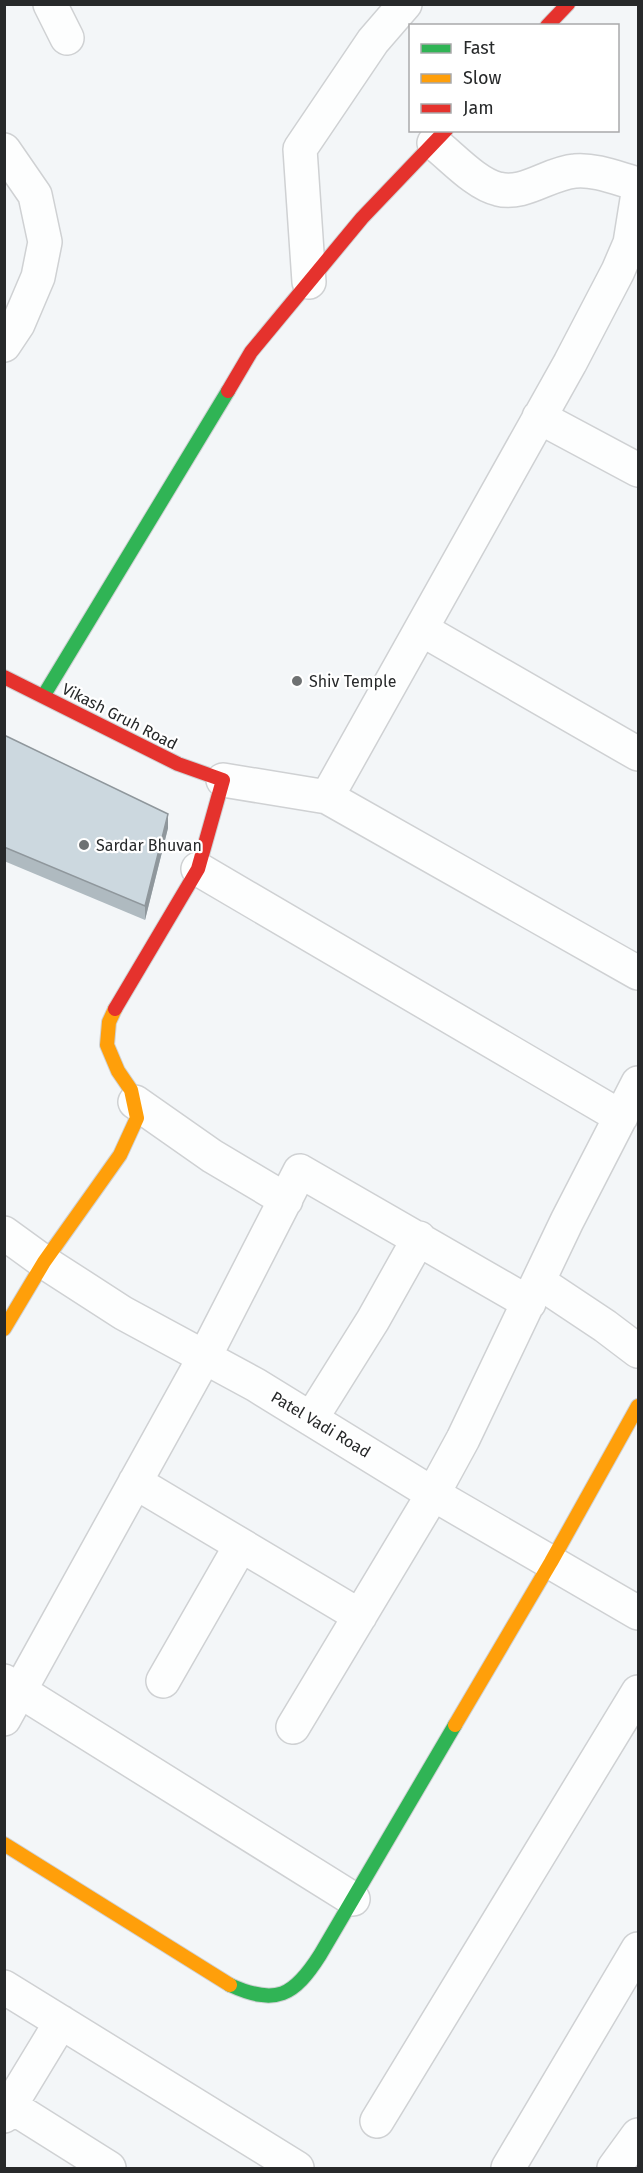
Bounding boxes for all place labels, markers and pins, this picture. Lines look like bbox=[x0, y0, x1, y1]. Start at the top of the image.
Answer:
place label: Shiv Temple bbox=[309, 672, 396, 691]
marker: Shiv Temple bbox=[290, 674, 304, 688]
place label: Sardar Bhuvan bbox=[96, 836, 202, 855]
marker: Sardar Bhuvan bbox=[77, 838, 91, 852]

